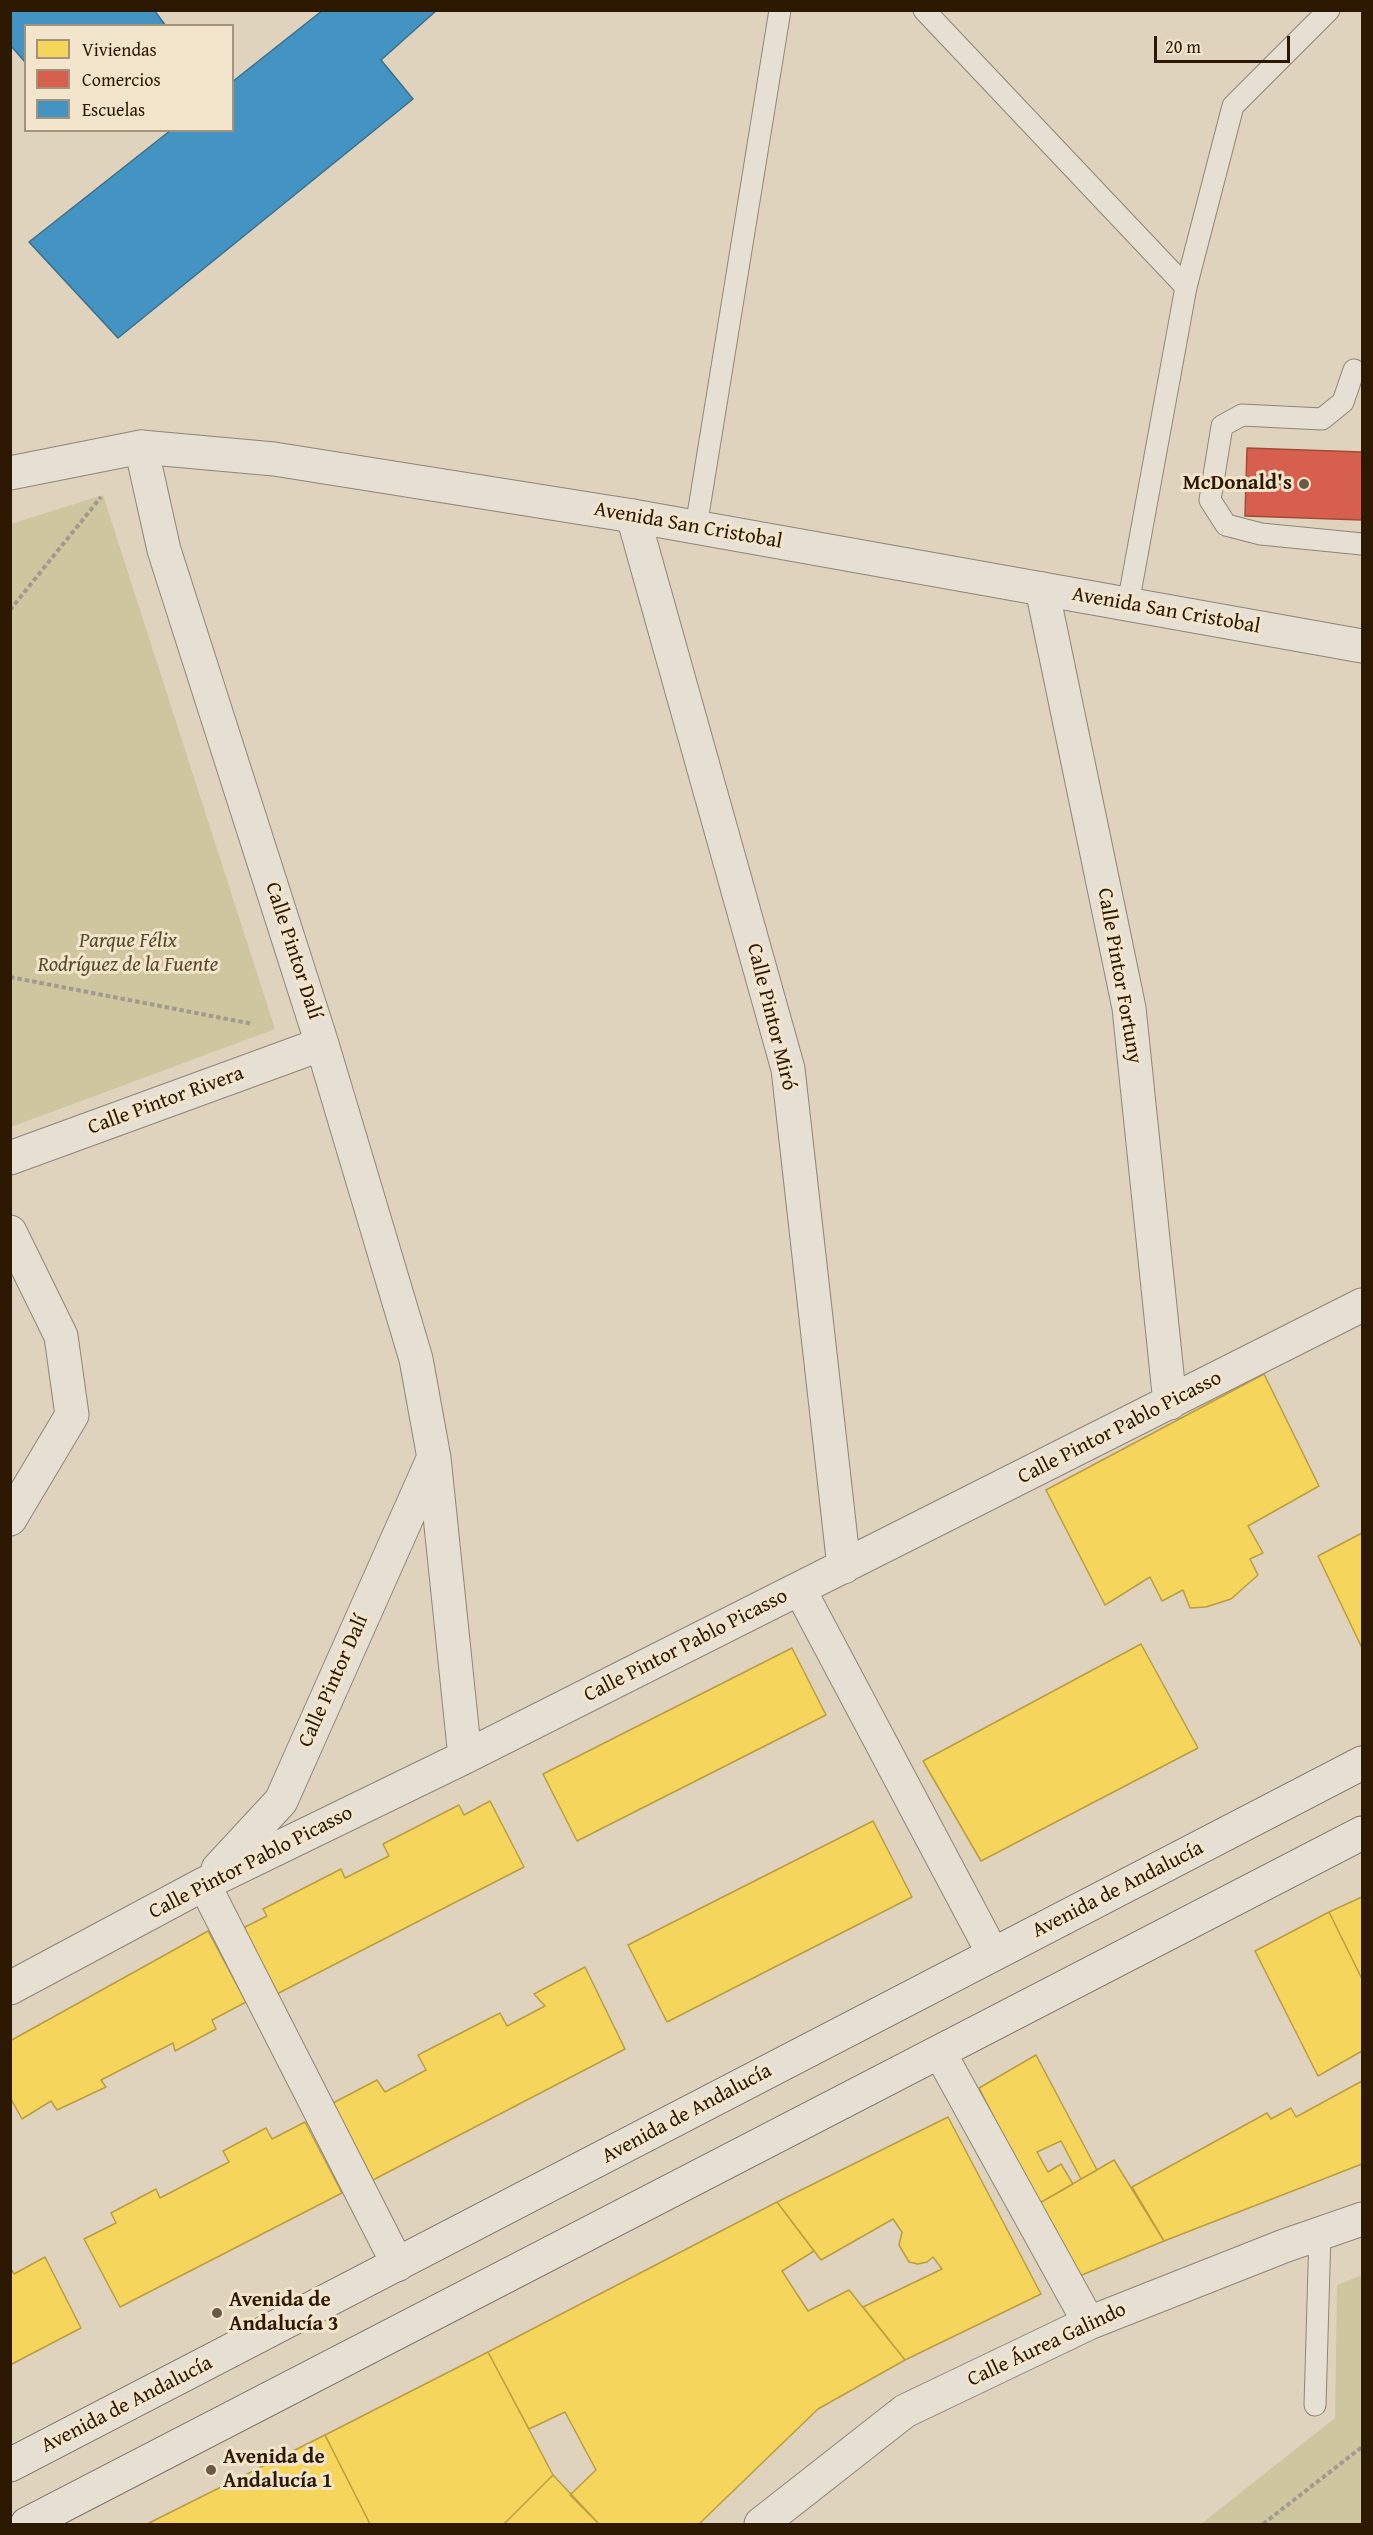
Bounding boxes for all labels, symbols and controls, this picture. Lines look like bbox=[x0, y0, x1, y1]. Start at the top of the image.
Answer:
legend bbox=[24, 24, 234, 132]
scale bar bbox=[1157, 24, 1294, 62]
text: 20 m bbox=[1165, 33, 1201, 60]
text: Viviendas bbox=[82, 36, 157, 63]
text: Comercios bbox=[82, 66, 161, 93]
text: Escuelas bbox=[82, 96, 145, 123]
place label: McDonald's bbox=[1183, 471, 1292, 497]
marker: McDonald's bbox=[1297, 477, 1311, 491]
street label: Avenida San Cristobal bbox=[592, 497, 784, 555]
street label: Avenida San Cristobal bbox=[1070, 582, 1262, 640]
street label: Calle Pintor Dalí bbox=[259, 879, 327, 1023]
street label: Calle Pintor Fortuny bbox=[1091, 886, 1147, 1066]
park label: Parque Félix Rodríguez de la Fuente bbox=[38, 929, 218, 979]
street label: Calle Pintor Miró bbox=[741, 941, 801, 1093]
street label: Calle Pintor Rivera bbox=[85, 1061, 247, 1141]
street label: Calle Pintor Pablo Picasso bbox=[1014, 1366, 1226, 1490]
street label: Calle Pintor Pablo Picasso bbox=[580, 1584, 792, 1708]
street label: Calle Pintor Dalí bbox=[294, 1611, 374, 1751]
street label: Calle Pintor Pablo Picasso bbox=[145, 1801, 357, 1925]
street label: Avenida de Andalucía bbox=[1028, 1836, 1208, 1944]
street label: Avenida de Andalucía bbox=[598, 2059, 776, 2169]
place label: Avenida de Andalucía 3 bbox=[229, 2288, 339, 2338]
street label: Calle Áurea Galindo bbox=[964, 2297, 1130, 2393]
marker: Avenida de Andalucía 3 bbox=[210, 2306, 224, 2320]
street label: Avenida de Andalucía bbox=[37, 2351, 217, 2459]
place label: Avenida de Andalucía 1 bbox=[223, 2445, 333, 2495]
marker: Avenida de Andalucía 1 bbox=[204, 2463, 218, 2477]

